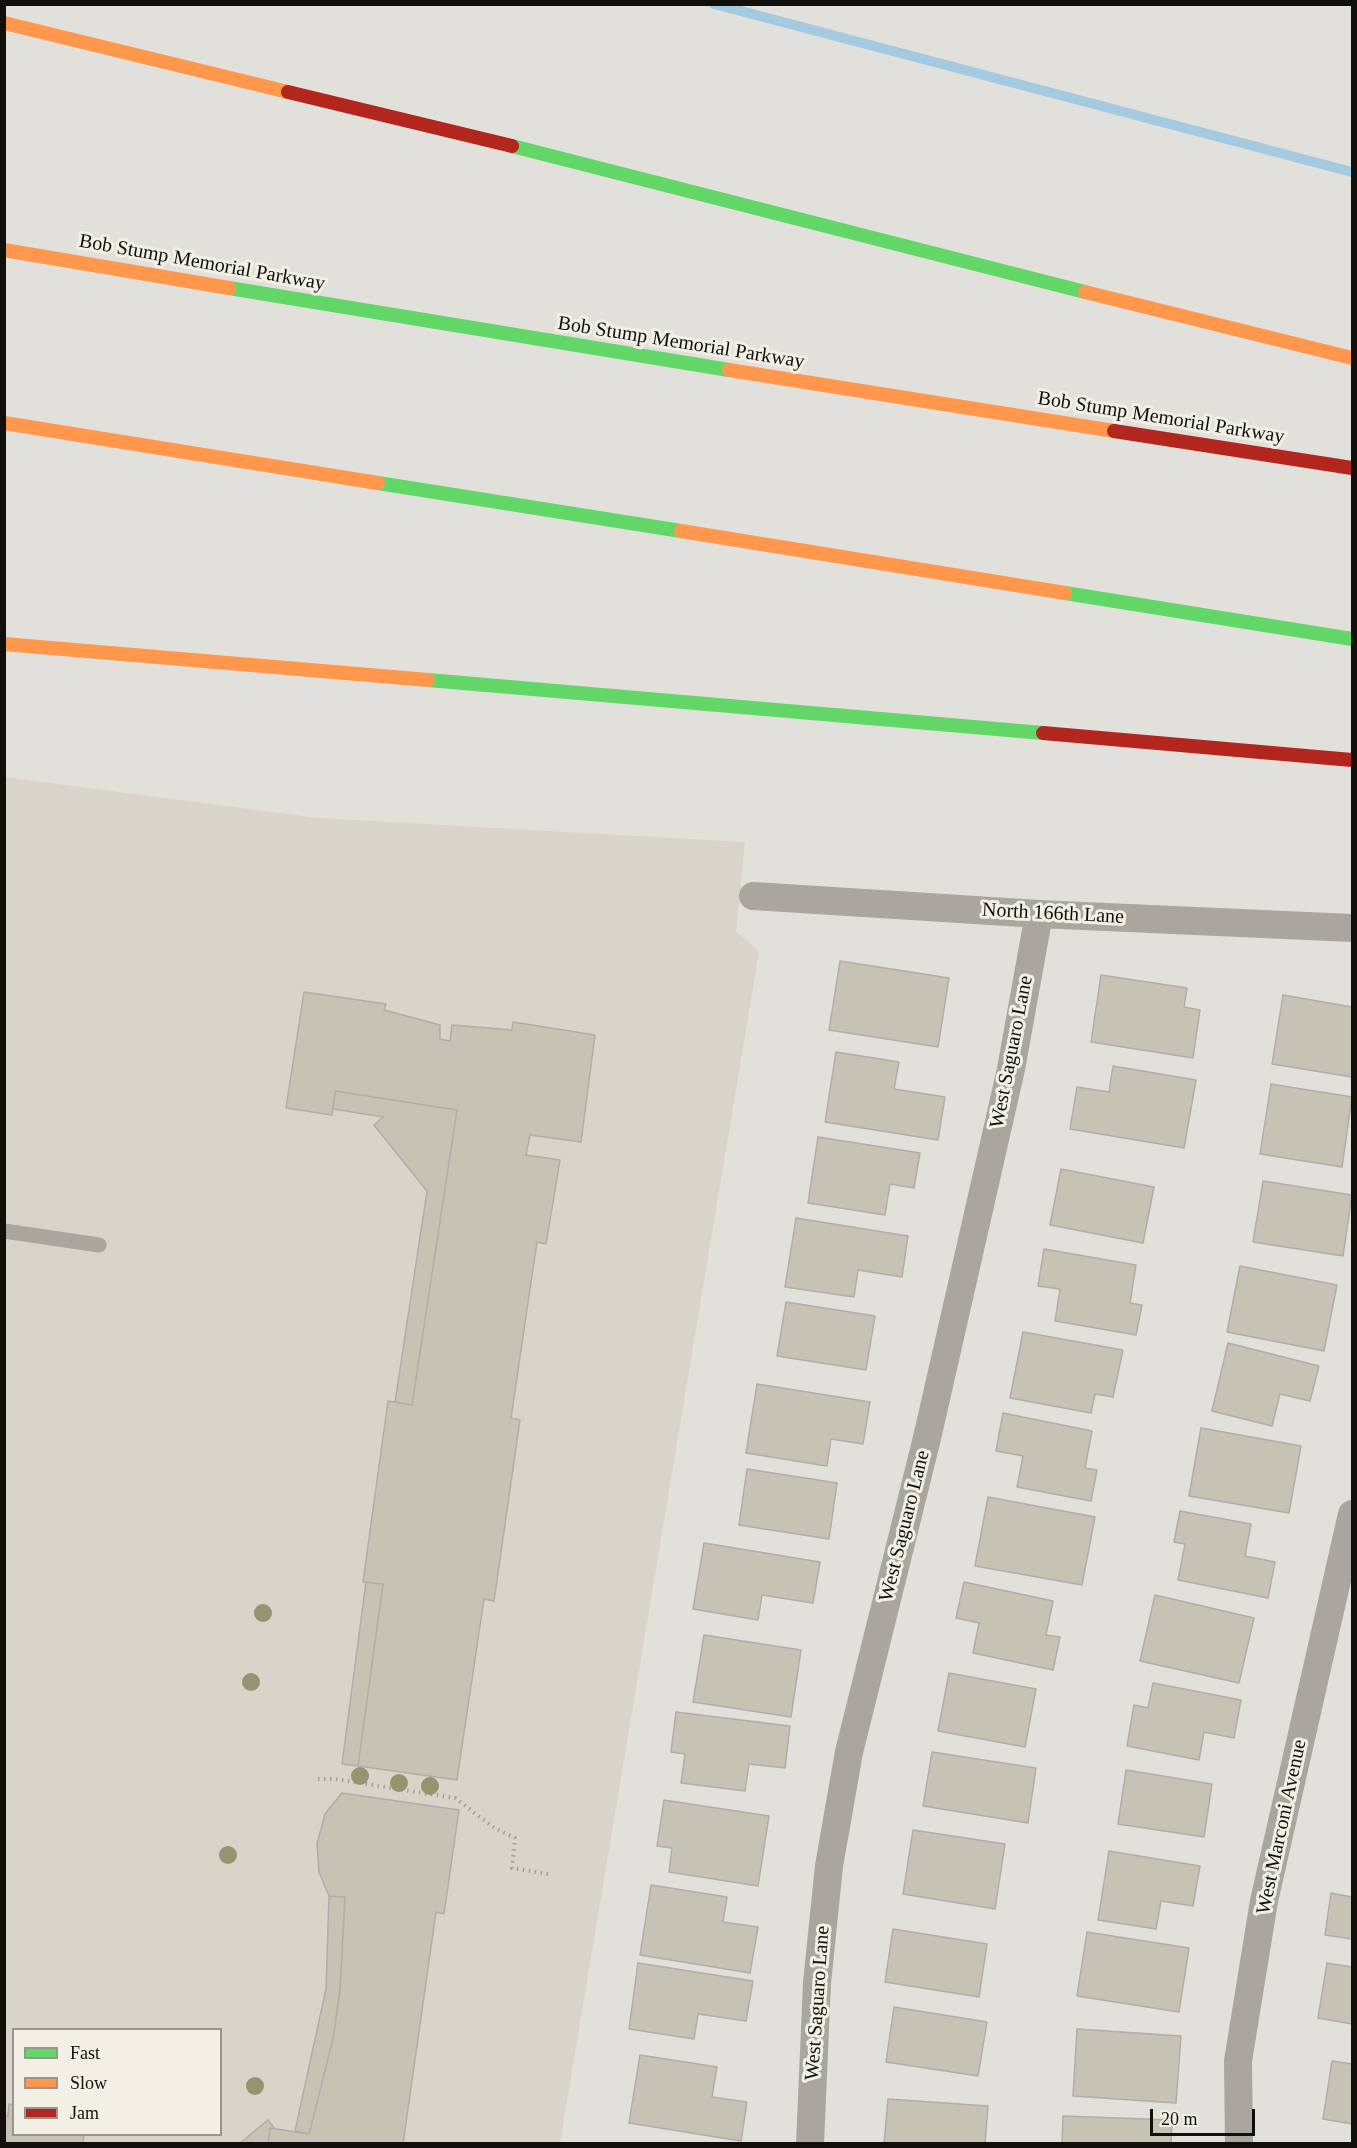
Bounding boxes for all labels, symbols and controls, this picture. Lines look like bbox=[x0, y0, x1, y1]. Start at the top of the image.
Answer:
street label: Bob Stump Memorial Parkway bbox=[77, 230, 327, 296]
street label: Bob Stump Memorial Parkway bbox=[556, 312, 806, 374]
street label: Bob Stump Memorial Parkway bbox=[1036, 387, 1286, 449]
street label: North 166th Lane bbox=[981, 898, 1125, 930]
street label: West Saguaro Lane bbox=[985, 974, 1039, 1130]
street label: West Saguaro Lane bbox=[875, 1448, 935, 1604]
street label: West Marconi Avenue bbox=[1252, 1737, 1312, 1917]
street label: West Saguaro Lane bbox=[801, 1925, 835, 2081]
legend bbox=[12, 2028, 222, 2136]
text: Fast bbox=[70, 2043, 100, 2063]
text: Slow bbox=[70, 2073, 107, 2093]
scale bar bbox=[1153, 2097, 1258, 2135]
text: Jam bbox=[70, 2103, 99, 2123]
text: 20 m bbox=[1161, 2109, 1198, 2129]

